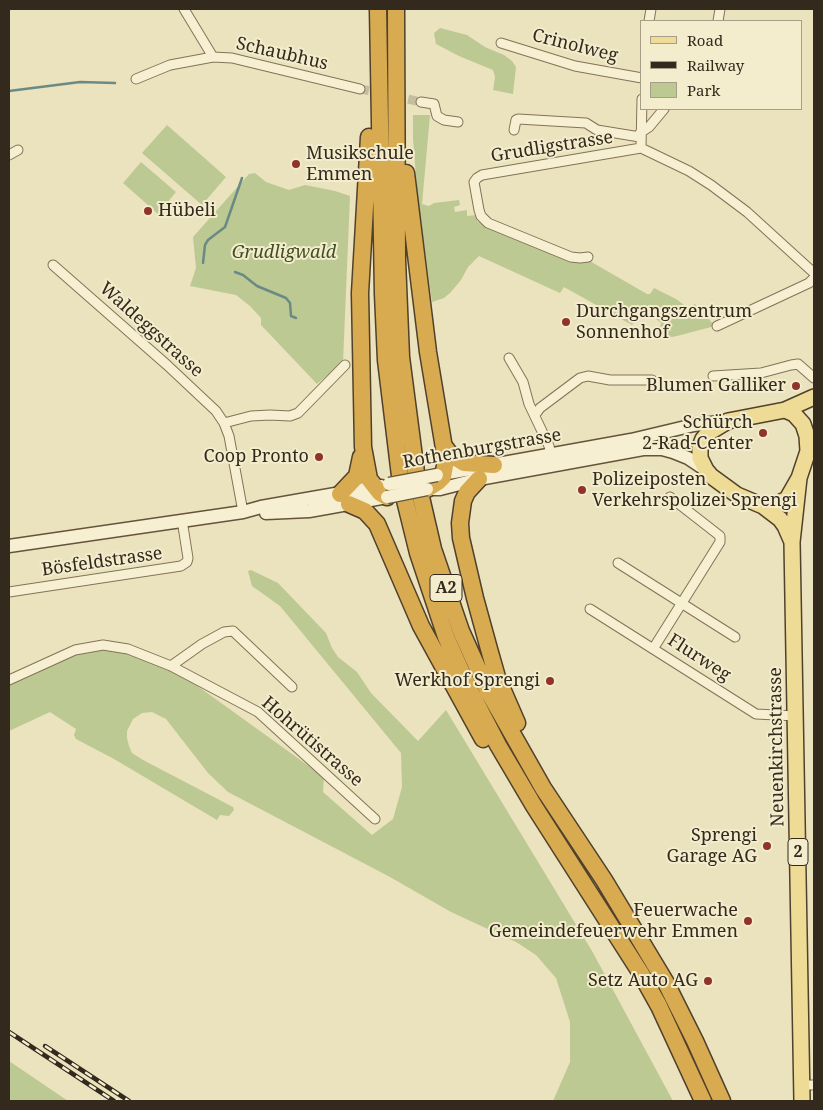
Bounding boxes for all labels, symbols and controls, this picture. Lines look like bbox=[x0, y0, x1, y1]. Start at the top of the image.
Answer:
legend bbox=[640, 20, 803, 110]
street label: Crinolweg bbox=[530, 25, 620, 67]
text: Road bbox=[687, 30, 723, 50]
street label: Schaubhus bbox=[234, 33, 330, 75]
text: Railway bbox=[687, 55, 744, 75]
text: Park bbox=[687, 80, 720, 100]
street label: Grudligstrasse bbox=[489, 127, 615, 167]
place label: Musikschule Emmen bbox=[306, 143, 414, 186]
marker: Musikschule Emmen bbox=[290, 158, 302, 170]
place label: Hübeli bbox=[158, 200, 216, 222]
marker: Hübeli bbox=[142, 205, 154, 217]
park label: Grudligwald bbox=[232, 242, 336, 264]
street label: Waldeggstrasse bbox=[95, 278, 207, 382]
place label: Durchgangszentrum Sonnenhof bbox=[576, 301, 752, 344]
marker: Durchgangszentrum Sonnenhof bbox=[560, 316, 572, 328]
place label: Blumen Galliker bbox=[646, 375, 786, 397]
marker: Blumen Galliker bbox=[790, 380, 802, 392]
place label: Schürch 2-Rad-Center bbox=[642, 412, 753, 454]
street label: Rothenburgstrasse bbox=[401, 424, 563, 474]
marker: Schürch 2-Rad-Center bbox=[757, 427, 769, 439]
place label: Coop Pronto bbox=[203, 446, 309, 468]
marker: Coop Pronto bbox=[313, 451, 325, 463]
place label: Polizeiposten Verkehrspolizei Sprengi bbox=[592, 469, 797, 512]
marker: Polizeiposten Verkehrspolizei Sprengi bbox=[576, 484, 588, 496]
street label: Bösfeldstrasse bbox=[40, 543, 164, 581]
road number: A2 bbox=[430, 574, 462, 602]
street label: Flurweg bbox=[663, 630, 735, 686]
street label: Neuenkirchstrasse bbox=[765, 667, 789, 827]
place label: Werkhof Sprengi bbox=[394, 670, 540, 692]
marker: Werkhof Sprengi bbox=[544, 675, 556, 687]
street label: Hohrütistrasse bbox=[257, 692, 367, 792]
place label: Sprengi Garage AG bbox=[667, 825, 757, 868]
road number: 2 bbox=[788, 839, 808, 866]
marker: Sprengi Garage AG bbox=[761, 840, 773, 852]
place label: Feuerwache Gemeindefeuerwehr Emmen bbox=[489, 900, 738, 942]
marker: Feuerwache Gemeindefeuerwehr Emmen bbox=[742, 915, 754, 927]
place label: Setz Auto AG bbox=[588, 970, 698, 992]
marker: Setz Auto AG bbox=[702, 975, 714, 987]

